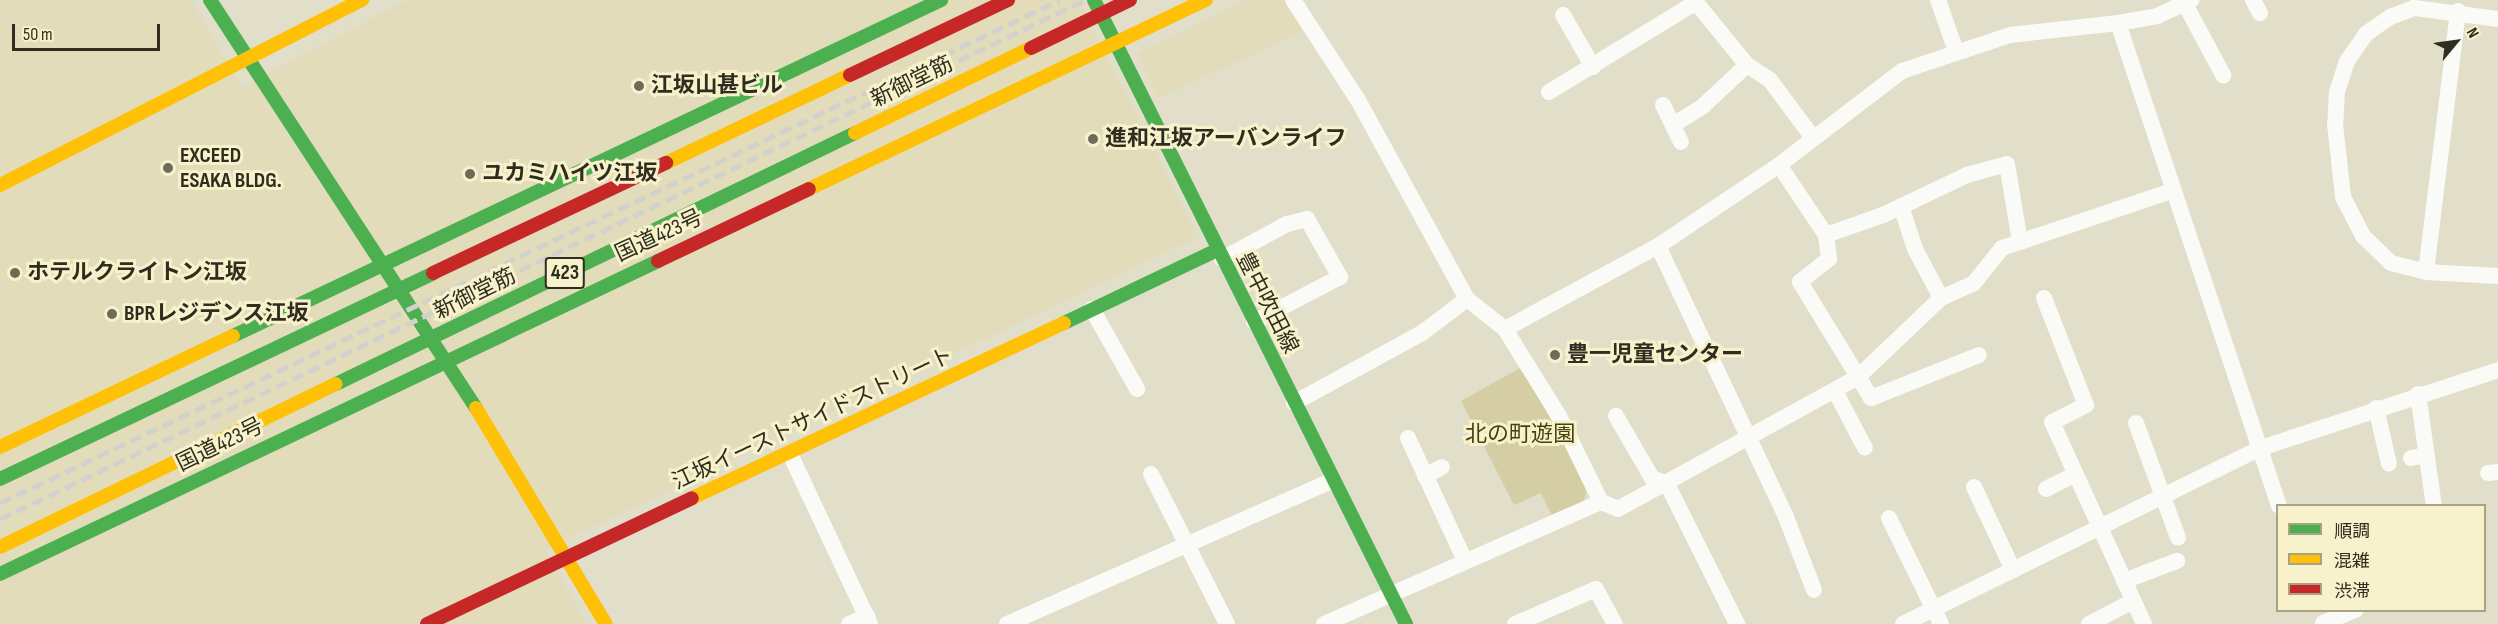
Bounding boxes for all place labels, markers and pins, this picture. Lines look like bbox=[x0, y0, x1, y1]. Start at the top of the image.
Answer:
place label: 江坂山甚ビル bbox=[651, 73, 783, 99]
marker: 江坂山甚ビル bbox=[632, 79, 646, 93]
place label: 進和江坂アーバンライフ bbox=[1105, 126, 1346, 152]
marker: 進和江坂アーバンライフ bbox=[1086, 132, 1100, 146]
place label: EXCEED ESAKA BLDG. bbox=[180, 142, 282, 194]
marker: EXCEED ESAKA BLDG. bbox=[161, 161, 175, 175]
place label: ユカミハイツ江坂 bbox=[482, 161, 658, 187]
marker: ユカミハイツ江坂 bbox=[463, 167, 477, 181]
place label: ホテルクライトン江坂 bbox=[27, 260, 247, 286]
marker: ホテルクライトン江坂 bbox=[8, 266, 22, 280]
place label: BPRレジデンス江坂 bbox=[124, 301, 309, 327]
marker: BPRレジデンス江坂 bbox=[105, 307, 119, 321]
place label: 豊一児童センター bbox=[1567, 342, 1743, 368]
marker: 豊一児童センター bbox=[1548, 348, 1562, 362]

